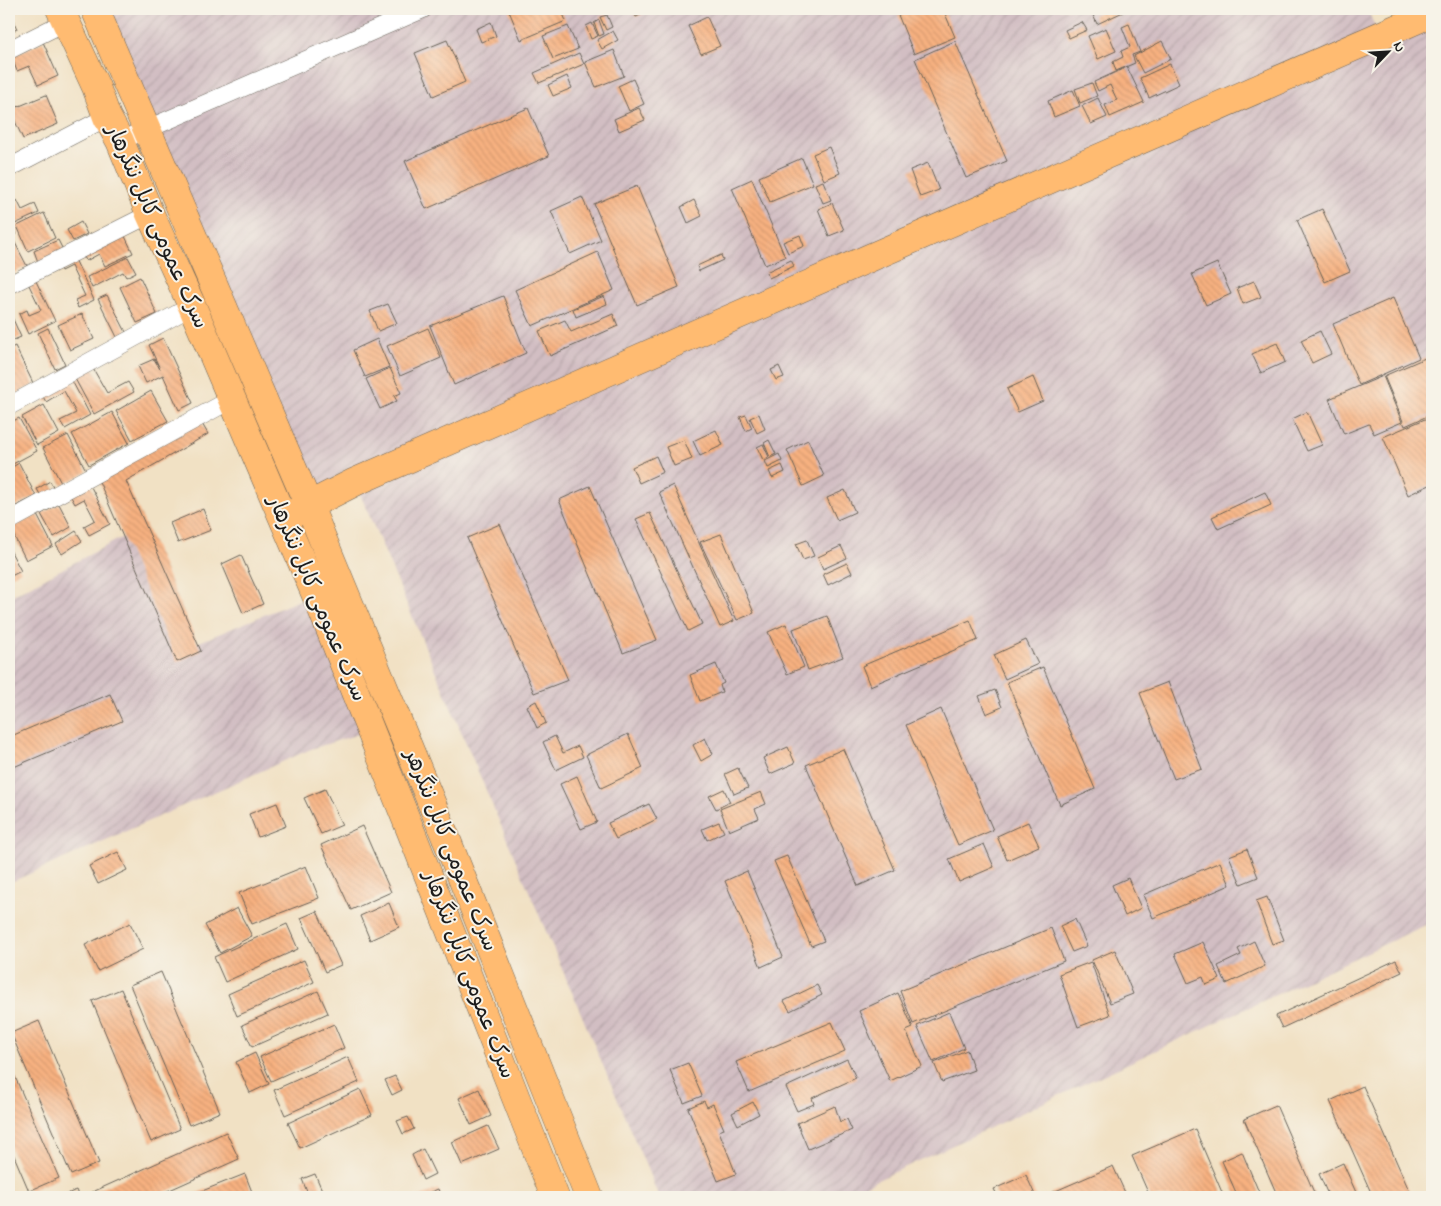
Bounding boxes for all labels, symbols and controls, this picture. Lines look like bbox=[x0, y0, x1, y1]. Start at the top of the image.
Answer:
north arrow bbox=[1364, 28, 1414, 78]
text: N bbox=[1387, 38, 1410, 56]
street label: سرک عمومی کابل ننگرهار bbox=[96, 118, 216, 334]
street label: سرک عمومی کابل ننگرهار bbox=[257, 489, 374, 707]
street label: سرک عمومی کابل ننگرهر bbox=[394, 744, 505, 957]
street label: سرک عمومی کابل ننگرهار bbox=[413, 864, 523, 1084]

